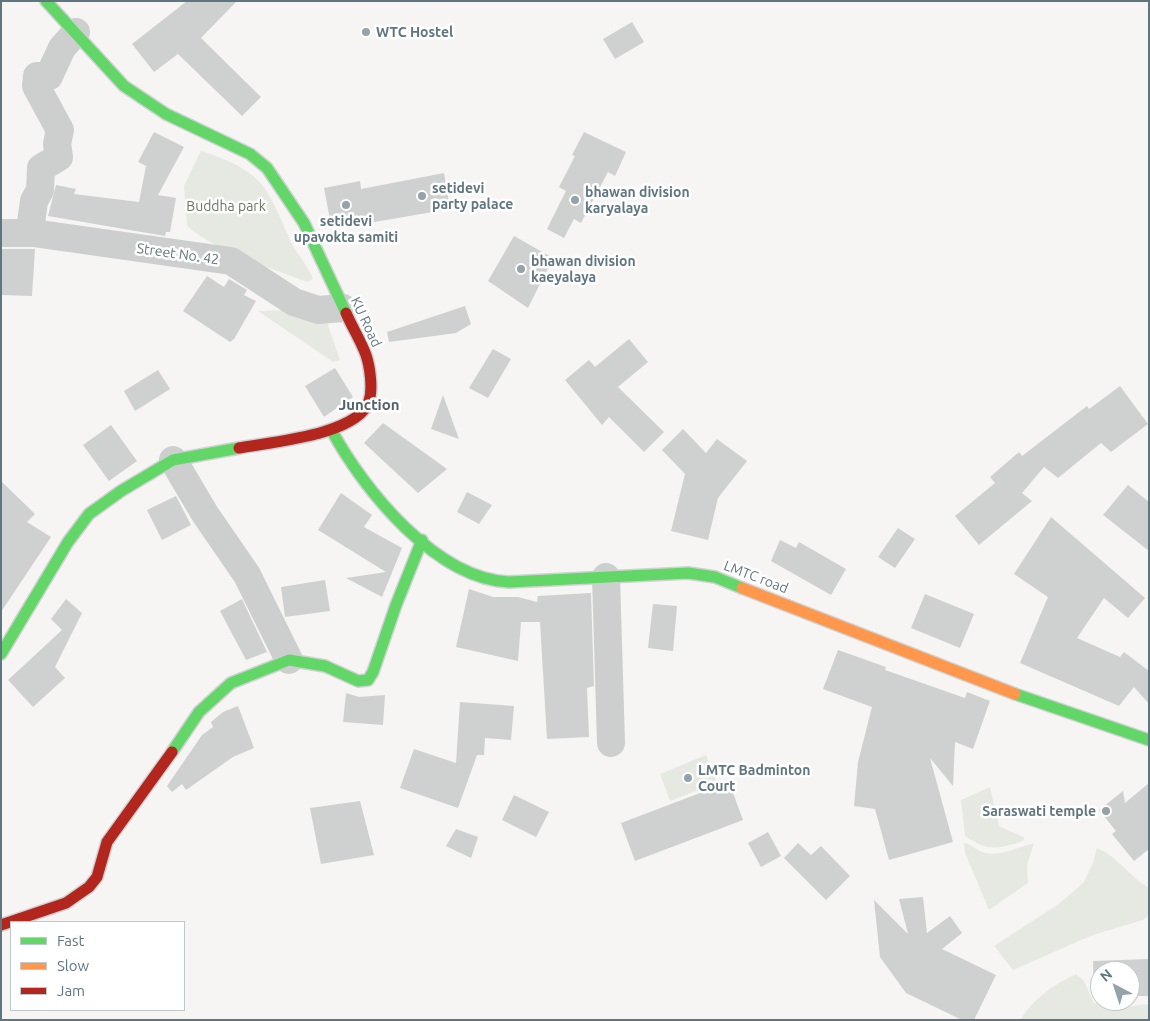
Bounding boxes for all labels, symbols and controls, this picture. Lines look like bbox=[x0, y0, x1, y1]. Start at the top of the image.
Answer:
place label: WTC Hostel bbox=[376, 24, 453, 40]
marker: WTC Hostel bbox=[360, 26, 372, 38]
place label: setidevi party palace bbox=[432, 180, 513, 212]
place label: bhawan division karyalaya bbox=[585, 184, 690, 216]
marker: setidevi party palace bbox=[416, 190, 428, 202]
marker: bhawan division karyalaya bbox=[569, 194, 581, 206]
park label: Buddha park bbox=[186, 198, 266, 214]
marker: setidevi upavokta samiti bbox=[340, 199, 352, 211]
place label: setidevi upavokta samiti bbox=[294, 213, 398, 246]
street label: Street No. 42 bbox=[136, 240, 220, 268]
place label: bhawan division kaeyalaya bbox=[531, 253, 636, 286]
marker: bhawan division kaeyalaya bbox=[515, 263, 527, 275]
street label: KU Road bbox=[347, 294, 385, 350]
district label: Junction bbox=[338, 396, 400, 414]
street label: LMTC road bbox=[721, 557, 791, 597]
place label: LMTC Badminton Court bbox=[698, 762, 810, 794]
marker: LMTC Badminton Court bbox=[682, 772, 694, 784]
place label: Saraswati temple bbox=[982, 803, 1096, 819]
marker: Saraswati temple bbox=[1100, 805, 1112, 817]
legend bbox=[10, 921, 185, 1011]
text: Fast bbox=[57, 932, 84, 949]
text: Slow bbox=[57, 957, 89, 974]
north arrow bbox=[1090, 961, 1140, 1011]
text: N bbox=[1097, 966, 1115, 985]
text: Jam bbox=[57, 982, 85, 999]

